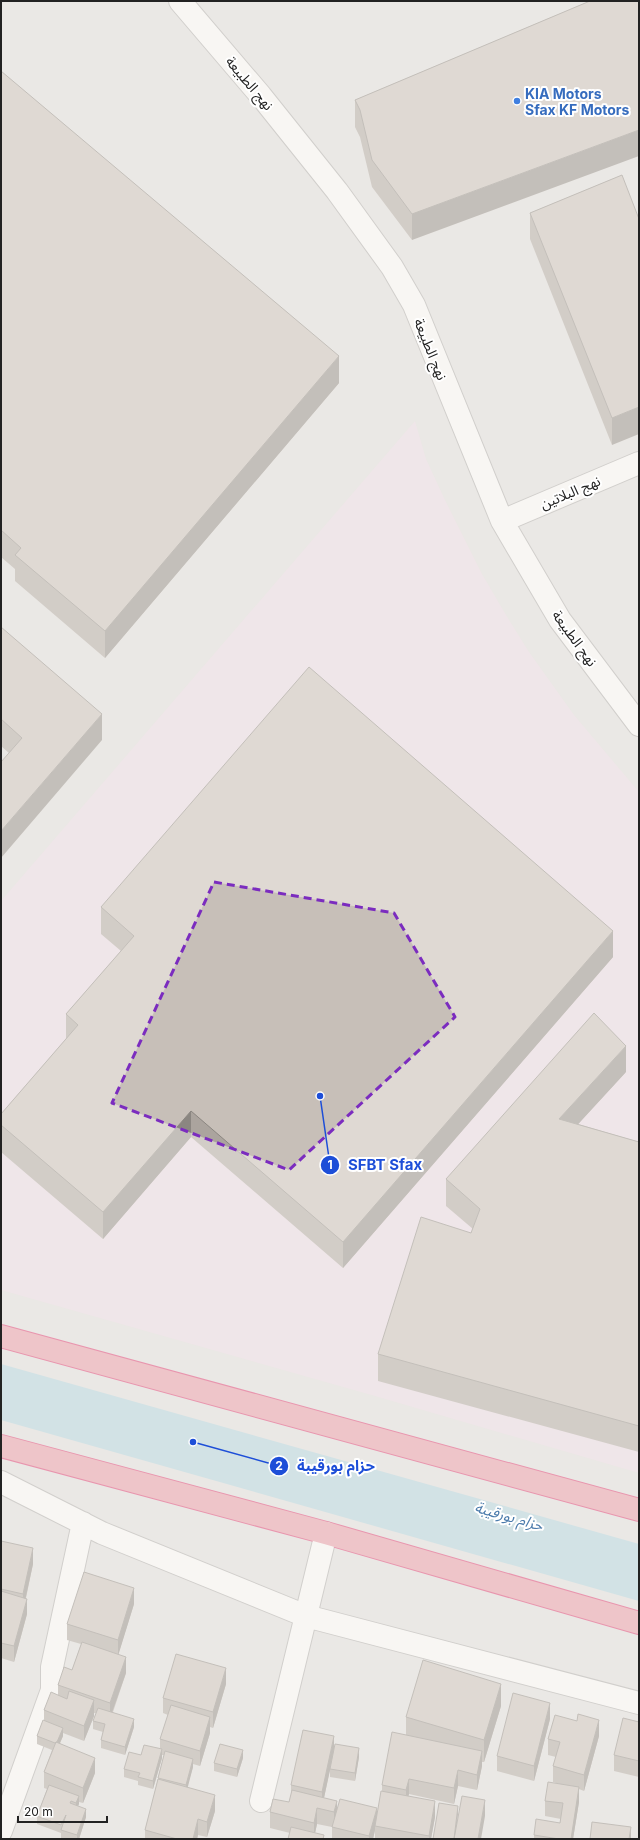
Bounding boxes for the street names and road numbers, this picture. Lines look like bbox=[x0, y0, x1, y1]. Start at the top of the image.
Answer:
street label: نهج الطبيعة bbox=[220, 53, 278, 115]
street label: نهج الطبيعة bbox=[408, 316, 451, 384]
street label: نهج البلاتين bbox=[537, 472, 604, 515]
street label: نهج الطبيعة bbox=[547, 607, 601, 671]

